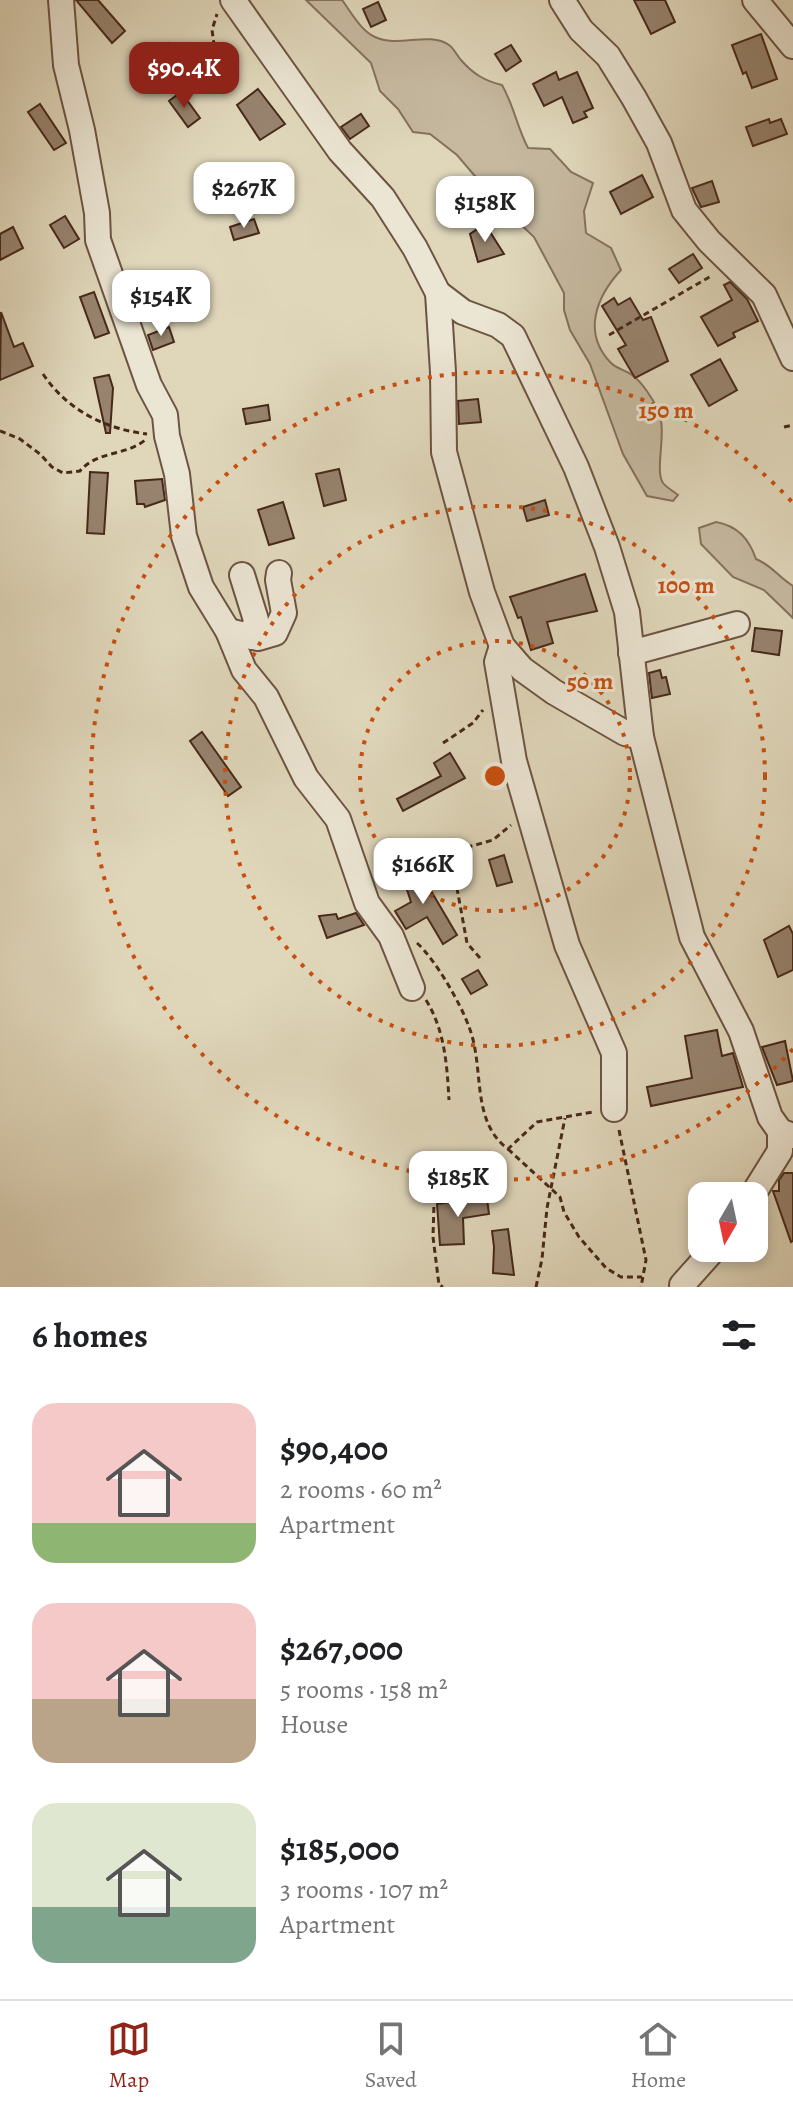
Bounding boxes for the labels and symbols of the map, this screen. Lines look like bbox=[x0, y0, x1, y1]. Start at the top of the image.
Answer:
pin: $90.4K bbox=[119, 42, 249, 110]
pin: $267K bbox=[188, 162, 300, 230]
pin: $158K bbox=[429, 176, 541, 244]
pin: $154K bbox=[105, 270, 217, 338]
text: 150 m bbox=[638, 394, 694, 426]
text: 100 m bbox=[657, 569, 715, 601]
text: 50 m bbox=[567, 665, 613, 697]
centre of rings bbox=[481, 762, 509, 790]
pin: $166K bbox=[367, 838, 479, 906]
pin: $185K bbox=[402, 1151, 514, 1219]
north arrow bbox=[688, 1182, 768, 1262]

